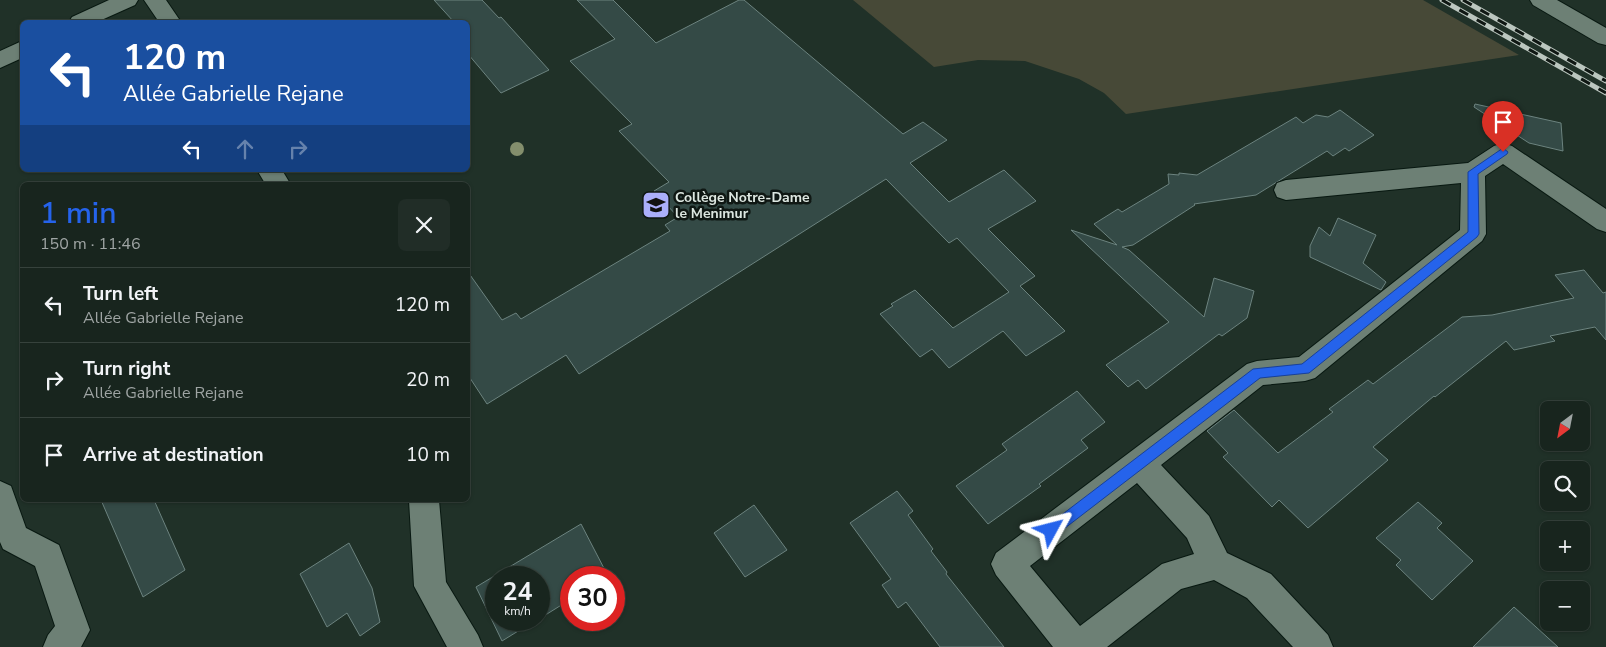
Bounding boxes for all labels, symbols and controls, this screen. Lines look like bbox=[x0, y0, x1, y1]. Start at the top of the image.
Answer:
text: 120 m bbox=[123, 34, 226, 81]
icon: left bbox=[40, 40, 105, 105]
text: Allée Gabrielle Rejane bbox=[123, 79, 344, 109]
pin bbox=[1482, 101, 1524, 152]
icon: arrive bbox=[1489, 108, 1517, 136]
icon: left bbox=[178, 135, 206, 163]
icon: ahead bbox=[231, 135, 259, 163]
icon: right bbox=[284, 135, 312, 163]
place label: Collège Notre-Dame le Menimur bbox=[675, 188, 810, 223]
school or university icon: Collège Notre-Dame le Menimur bbox=[641, 190, 671, 220]
text: 1 min bbox=[40, 193, 116, 234]
button: close bbox=[398, 199, 450, 251]
text: 150 m · 11:46 bbox=[40, 233, 141, 255]
text: Turn left bbox=[83, 281, 158, 307]
icon: left bbox=[40, 291, 68, 319]
text: 120 m bbox=[395, 292, 450, 318]
text: Allée Gabrielle Rejane bbox=[83, 307, 243, 329]
text: Turn right bbox=[83, 356, 170, 382]
icon: right bbox=[40, 366, 68, 394]
text: 20 m bbox=[406, 367, 450, 393]
text: Allée Gabrielle Rejane bbox=[83, 382, 243, 404]
north arrow bbox=[1540, 401, 1590, 451]
map controls bbox=[1540, 401, 1590, 631]
icon: arrive bbox=[40, 441, 68, 469]
text: Arrive at destination bbox=[83, 442, 264, 468]
text: 10 m bbox=[406, 442, 450, 468]
button: search bbox=[1540, 461, 1590, 511]
position arrow bbox=[1024, 503, 1076, 555]
button: + bbox=[1540, 521, 1590, 571]
speed limit sign: 30 bbox=[560, 566, 625, 631]
text: 24 bbox=[502, 575, 533, 609]
button: − bbox=[1540, 581, 1590, 631]
text: km/h bbox=[504, 603, 531, 619]

